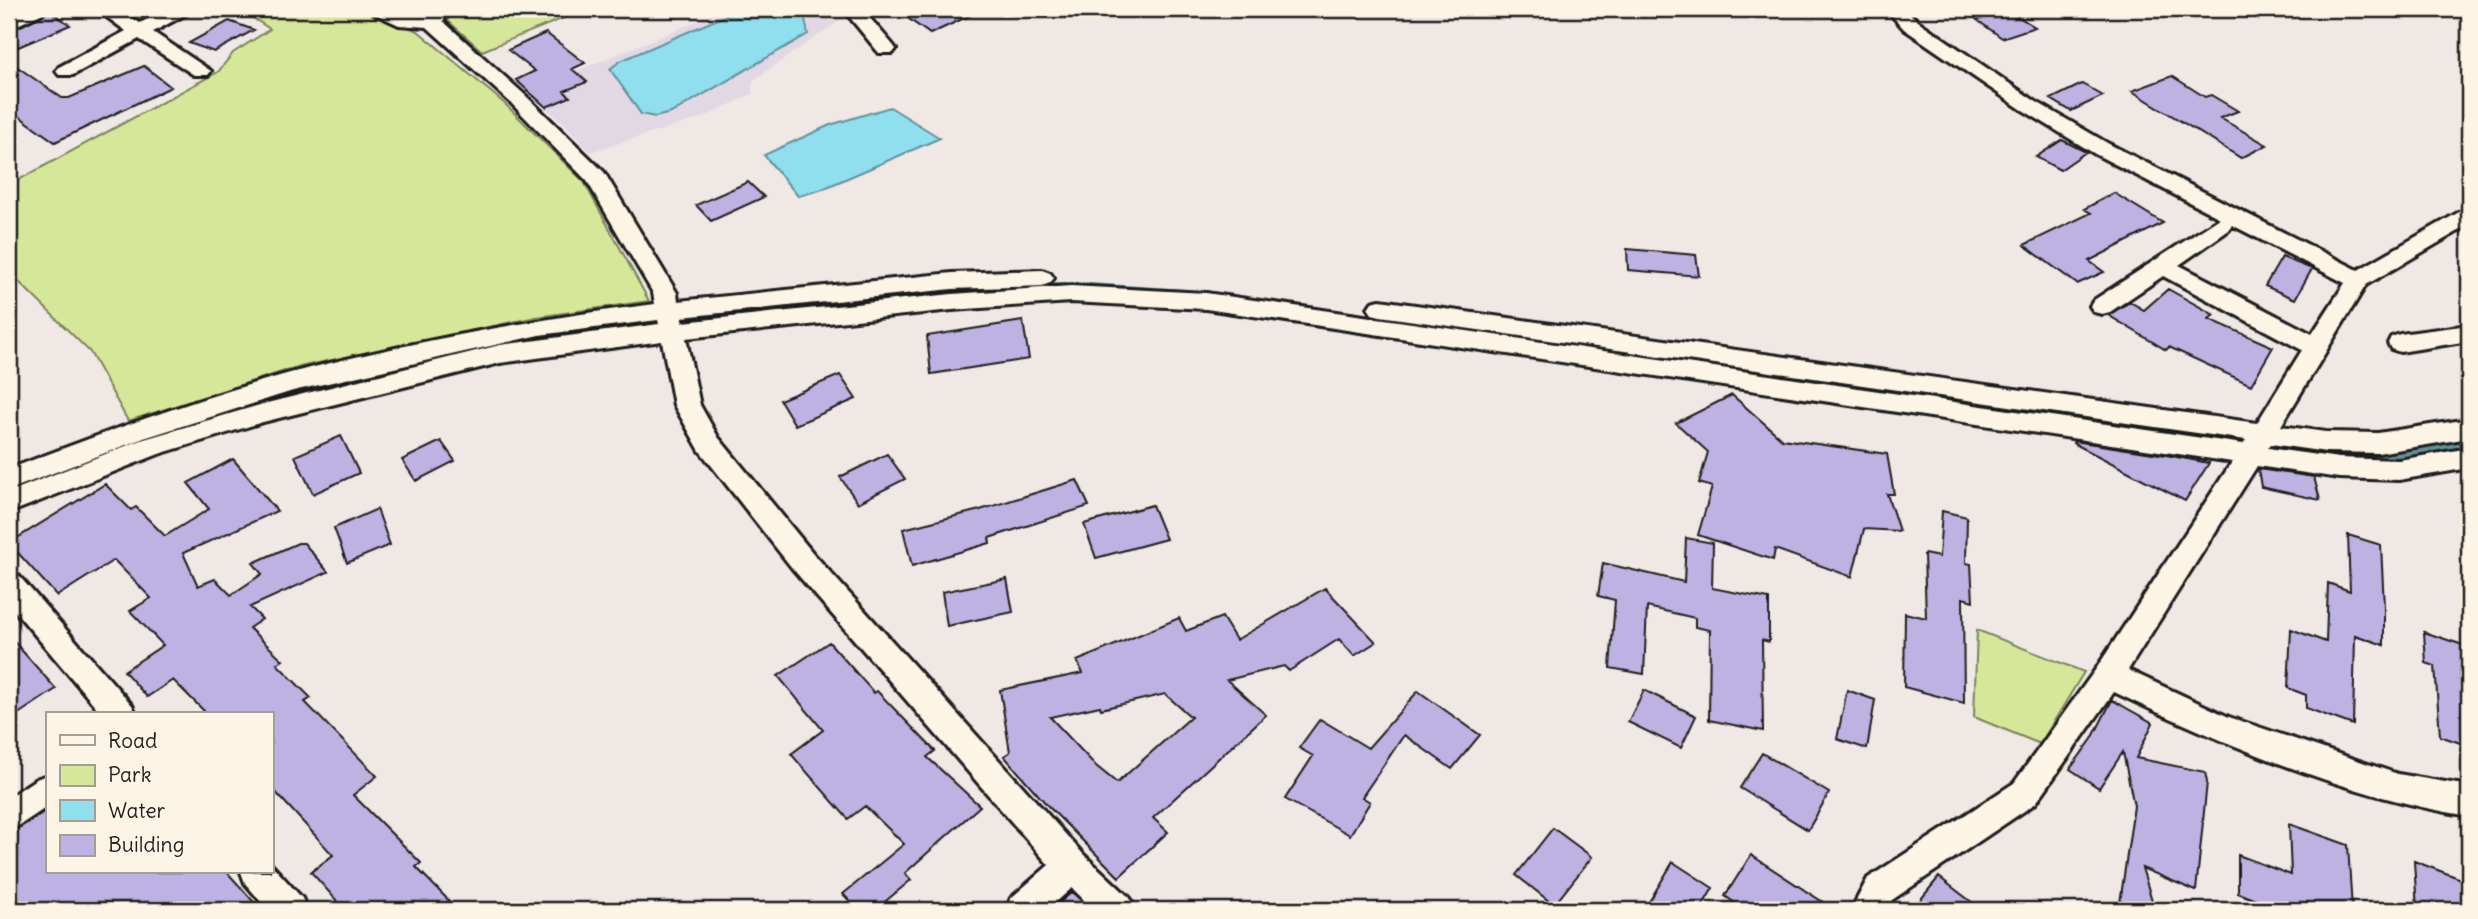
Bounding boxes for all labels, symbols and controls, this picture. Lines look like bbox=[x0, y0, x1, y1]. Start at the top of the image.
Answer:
legend bbox=[46, 712, 273, 874]
text: Road bbox=[108, 727, 157, 754]
text: Park bbox=[108, 761, 151, 788]
text: Water bbox=[108, 797, 166, 824]
text: Building bbox=[108, 831, 184, 858]

